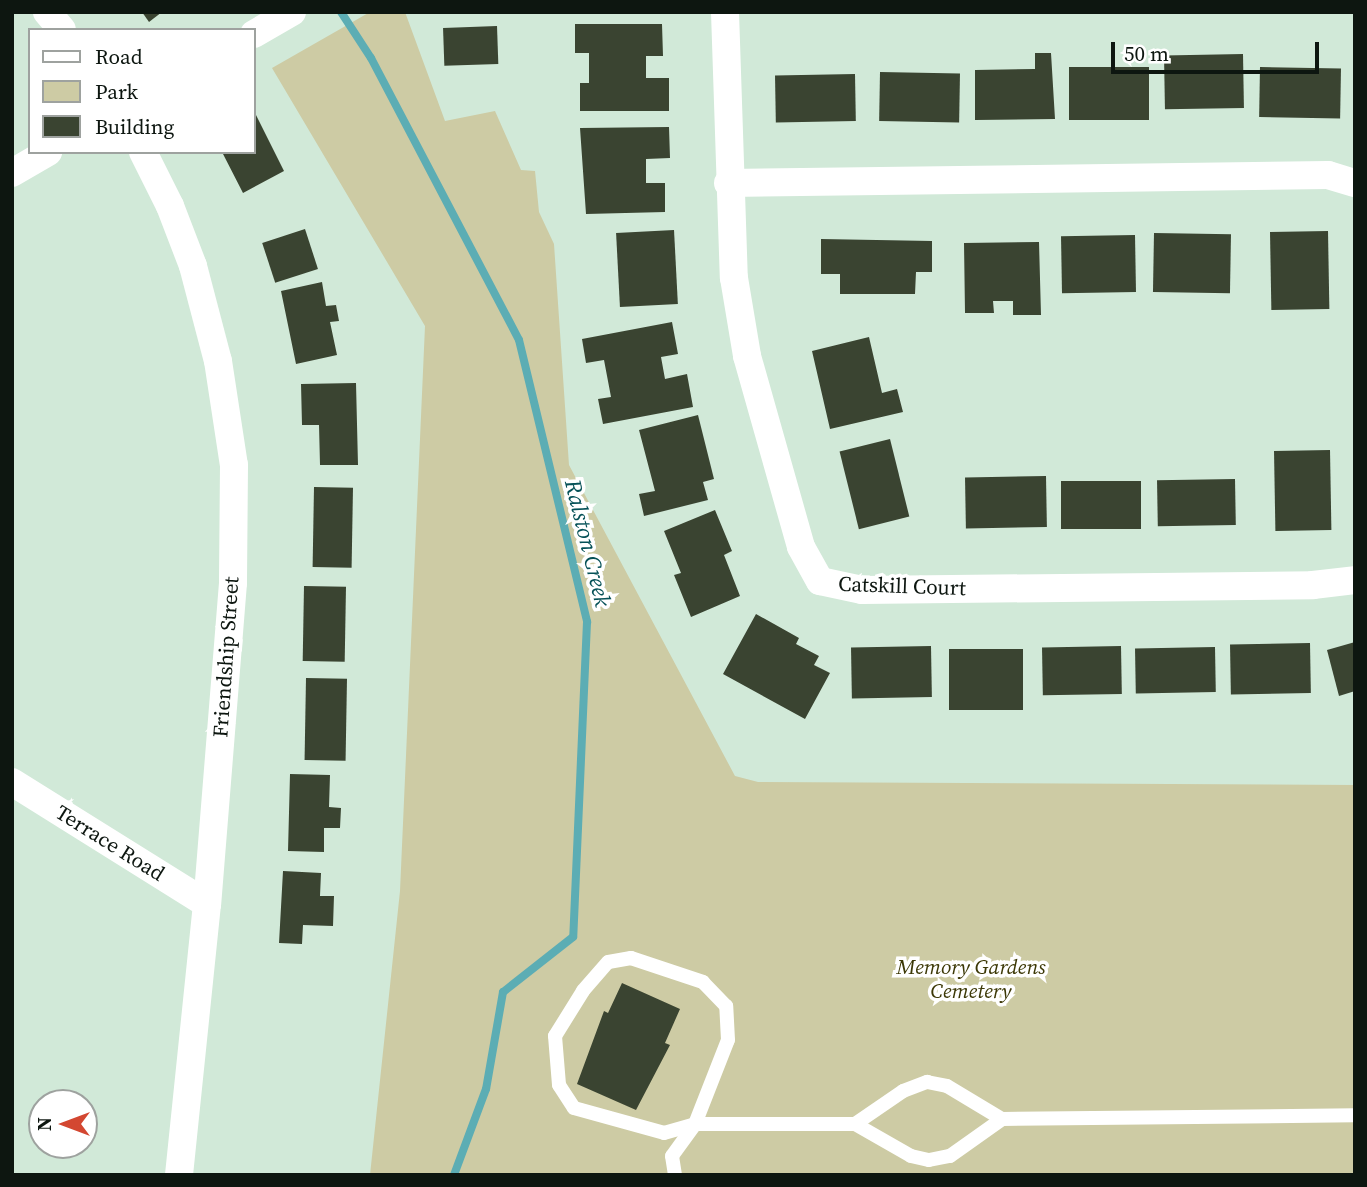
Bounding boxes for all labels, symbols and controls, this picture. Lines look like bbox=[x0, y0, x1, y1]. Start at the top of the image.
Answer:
legend bbox=[28, 28, 256, 154]
scale bar bbox=[1115, 28, 1323, 72]
text: 50 m bbox=[1124, 39, 1169, 68]
text: Road bbox=[95, 42, 143, 71]
text: Park bbox=[95, 77, 138, 106]
text: Building bbox=[95, 112, 174, 141]
water label: Ralston Creek bbox=[559, 477, 617, 609]
street label: Catskill Court bbox=[838, 571, 966, 601]
street label: Friendship Street bbox=[208, 576, 244, 738]
street label: Terrace Road bbox=[51, 800, 169, 886]
park label: Memory Gardens Cemetery bbox=[896, 954, 1046, 1004]
north arrow bbox=[28, 1089, 98, 1159]
text: N bbox=[31, 1117, 57, 1131]

